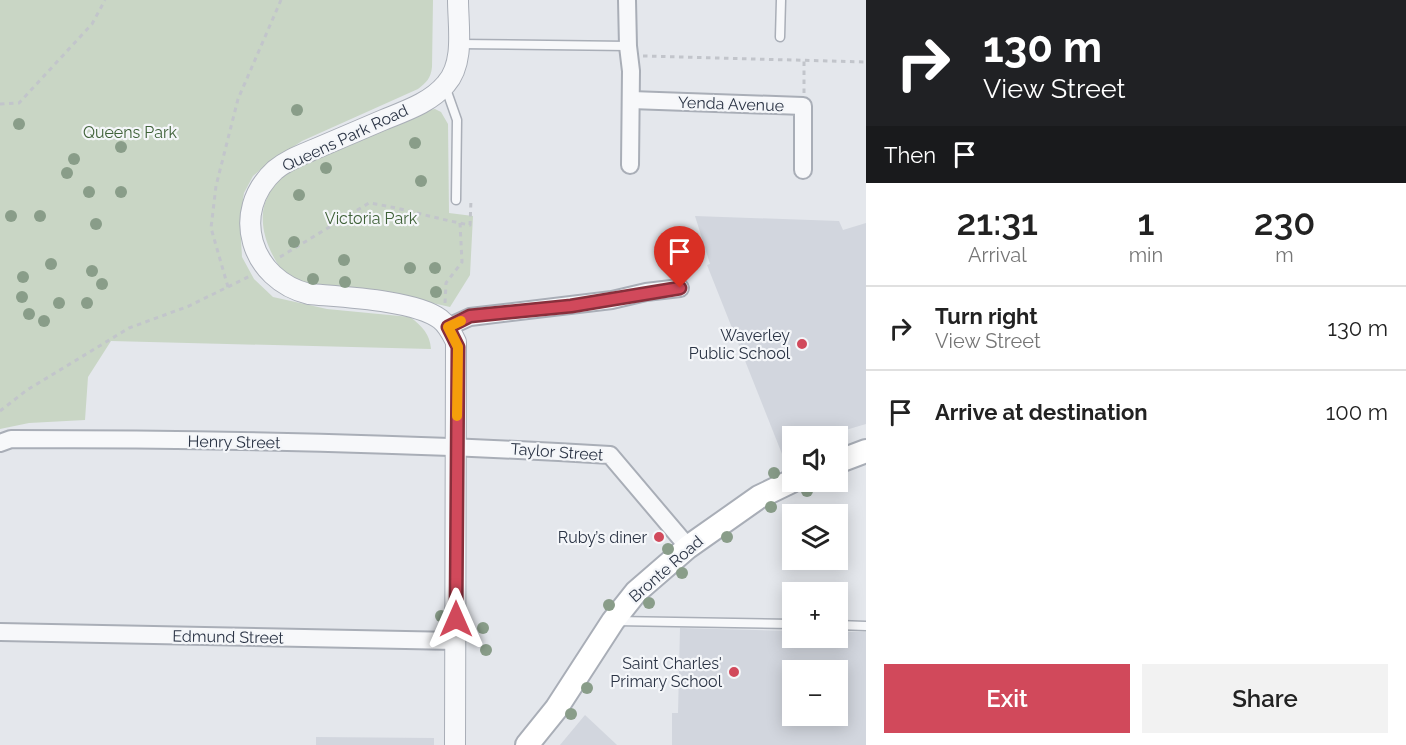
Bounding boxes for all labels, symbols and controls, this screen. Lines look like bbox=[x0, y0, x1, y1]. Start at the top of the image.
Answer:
text: 130 m bbox=[983, 23, 1102, 72]
icon: right bbox=[884, 24, 962, 102]
text: View Street bbox=[983, 73, 1126, 104]
street label: Yenda Avenue bbox=[678, 93, 784, 115]
street label: Queens Park Road bbox=[279, 101, 411, 175]
park label: Queens Park bbox=[83, 123, 178, 142]
icon: arrive bbox=[948, 138, 981, 171]
text: Then bbox=[884, 142, 936, 168]
text: 21:31 bbox=[957, 201, 1038, 243]
text: 1 bbox=[1137, 201, 1154, 243]
text: 230 bbox=[1254, 201, 1315, 243]
park label: Victoria Park bbox=[325, 209, 418, 228]
pin bbox=[654, 226, 705, 288]
icon: arrive bbox=[663, 235, 696, 268]
text: Arrival bbox=[968, 243, 1027, 267]
text: min bbox=[1129, 243, 1163, 267]
text: m bbox=[1275, 243, 1294, 267]
text: Turn right bbox=[935, 303, 1038, 329]
icon: right bbox=[884, 312, 917, 345]
text: 130 m bbox=[1328, 315, 1388, 341]
place label: Waverley Public School bbox=[689, 326, 791, 363]
text: View Street bbox=[935, 329, 1041, 353]
marker: Waverley Public School bbox=[795, 337, 809, 351]
icon: arrive bbox=[884, 396, 917, 429]
text: Arrive at destination bbox=[935, 399, 1148, 425]
text: 100 m bbox=[1326, 399, 1388, 425]
map controls bbox=[782, 426, 848, 726]
button: sound bbox=[782, 426, 848, 492]
street label: Henry Street bbox=[187, 432, 281, 452]
street label: Taylor Street bbox=[510, 439, 605, 465]
button: layers bbox=[782, 504, 848, 570]
place label: Ruby’s diner bbox=[558, 528, 647, 547]
marker: Ruby’s diner bbox=[652, 530, 666, 544]
street label: Bronte Road bbox=[625, 532, 707, 606]
button: + bbox=[782, 582, 848, 648]
position arrow bbox=[424, 587, 488, 651]
street label: Edmund Street bbox=[172, 627, 284, 647]
place label: Saint Charles' Primary School bbox=[610, 654, 723, 691]
button: − bbox=[782, 660, 848, 726]
button: Exit bbox=[884, 664, 1130, 733]
button: Share bbox=[1142, 664, 1388, 733]
marker: Saint Charles' Primary School bbox=[727, 665, 741, 679]

